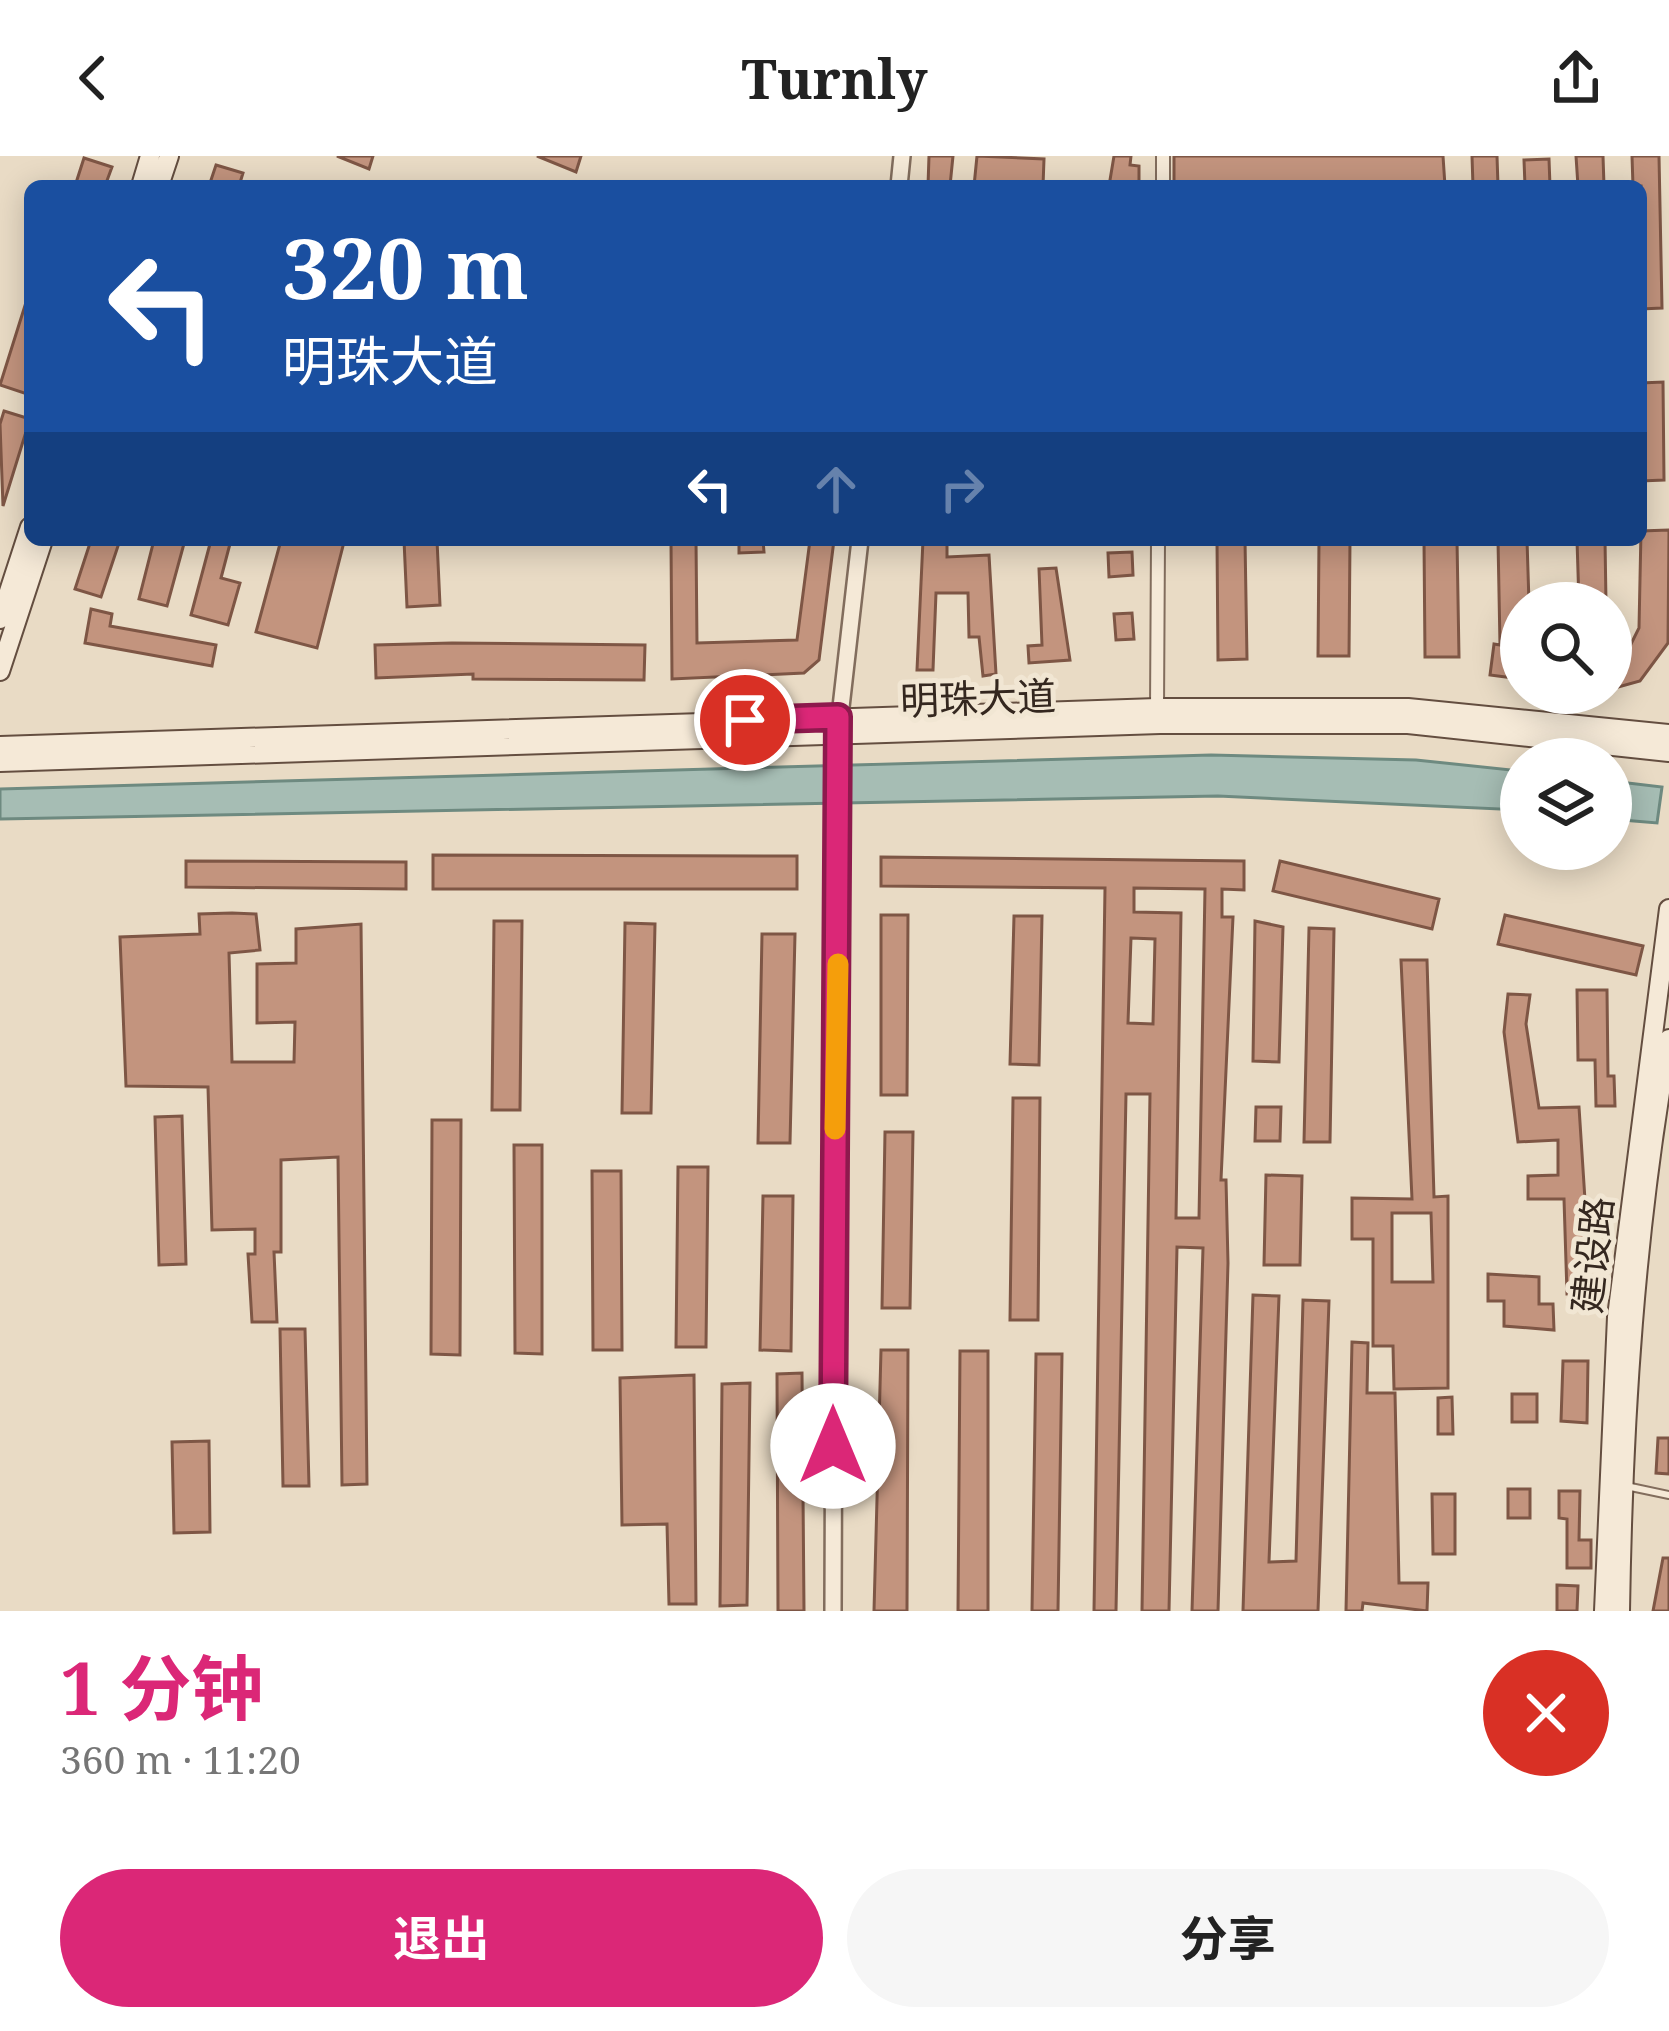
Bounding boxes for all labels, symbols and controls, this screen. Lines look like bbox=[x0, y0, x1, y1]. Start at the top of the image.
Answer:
text: Turnly bbox=[742, 41, 927, 115]
icon: back bbox=[60, 45, 126, 111]
icon: share bbox=[1543, 45, 1609, 111]
text: 320 m bbox=[282, 209, 529, 324]
icon: left bbox=[84, 228, 240, 384]
text: 明珠大道 bbox=[282, 323, 498, 397]
icon: left bbox=[677, 456, 743, 522]
icon: ahead bbox=[803, 456, 869, 522]
icon: right bbox=[929, 456, 995, 522]
map controls bbox=[1500, 582, 1632, 870]
button: search bbox=[1500, 582, 1632, 714]
street label: 明珠大道 bbox=[899, 668, 1057, 726]
pin bbox=[694, 669, 796, 771]
icon: arrive bbox=[712, 687, 778, 753]
button: layers bbox=[1500, 738, 1632, 870]
street label: 建设路 bbox=[1559, 1194, 1623, 1316]
position arrow bbox=[770, 1383, 896, 1509]
text: 1 分钟 bbox=[60, 1638, 263, 1736]
button: close bbox=[1483, 1650, 1609, 1776]
text: 360 m · 11:20 bbox=[60, 1732, 301, 1785]
button: 退出 bbox=[60, 1869, 823, 2007]
button: 分享 bbox=[847, 1869, 1609, 2007]

